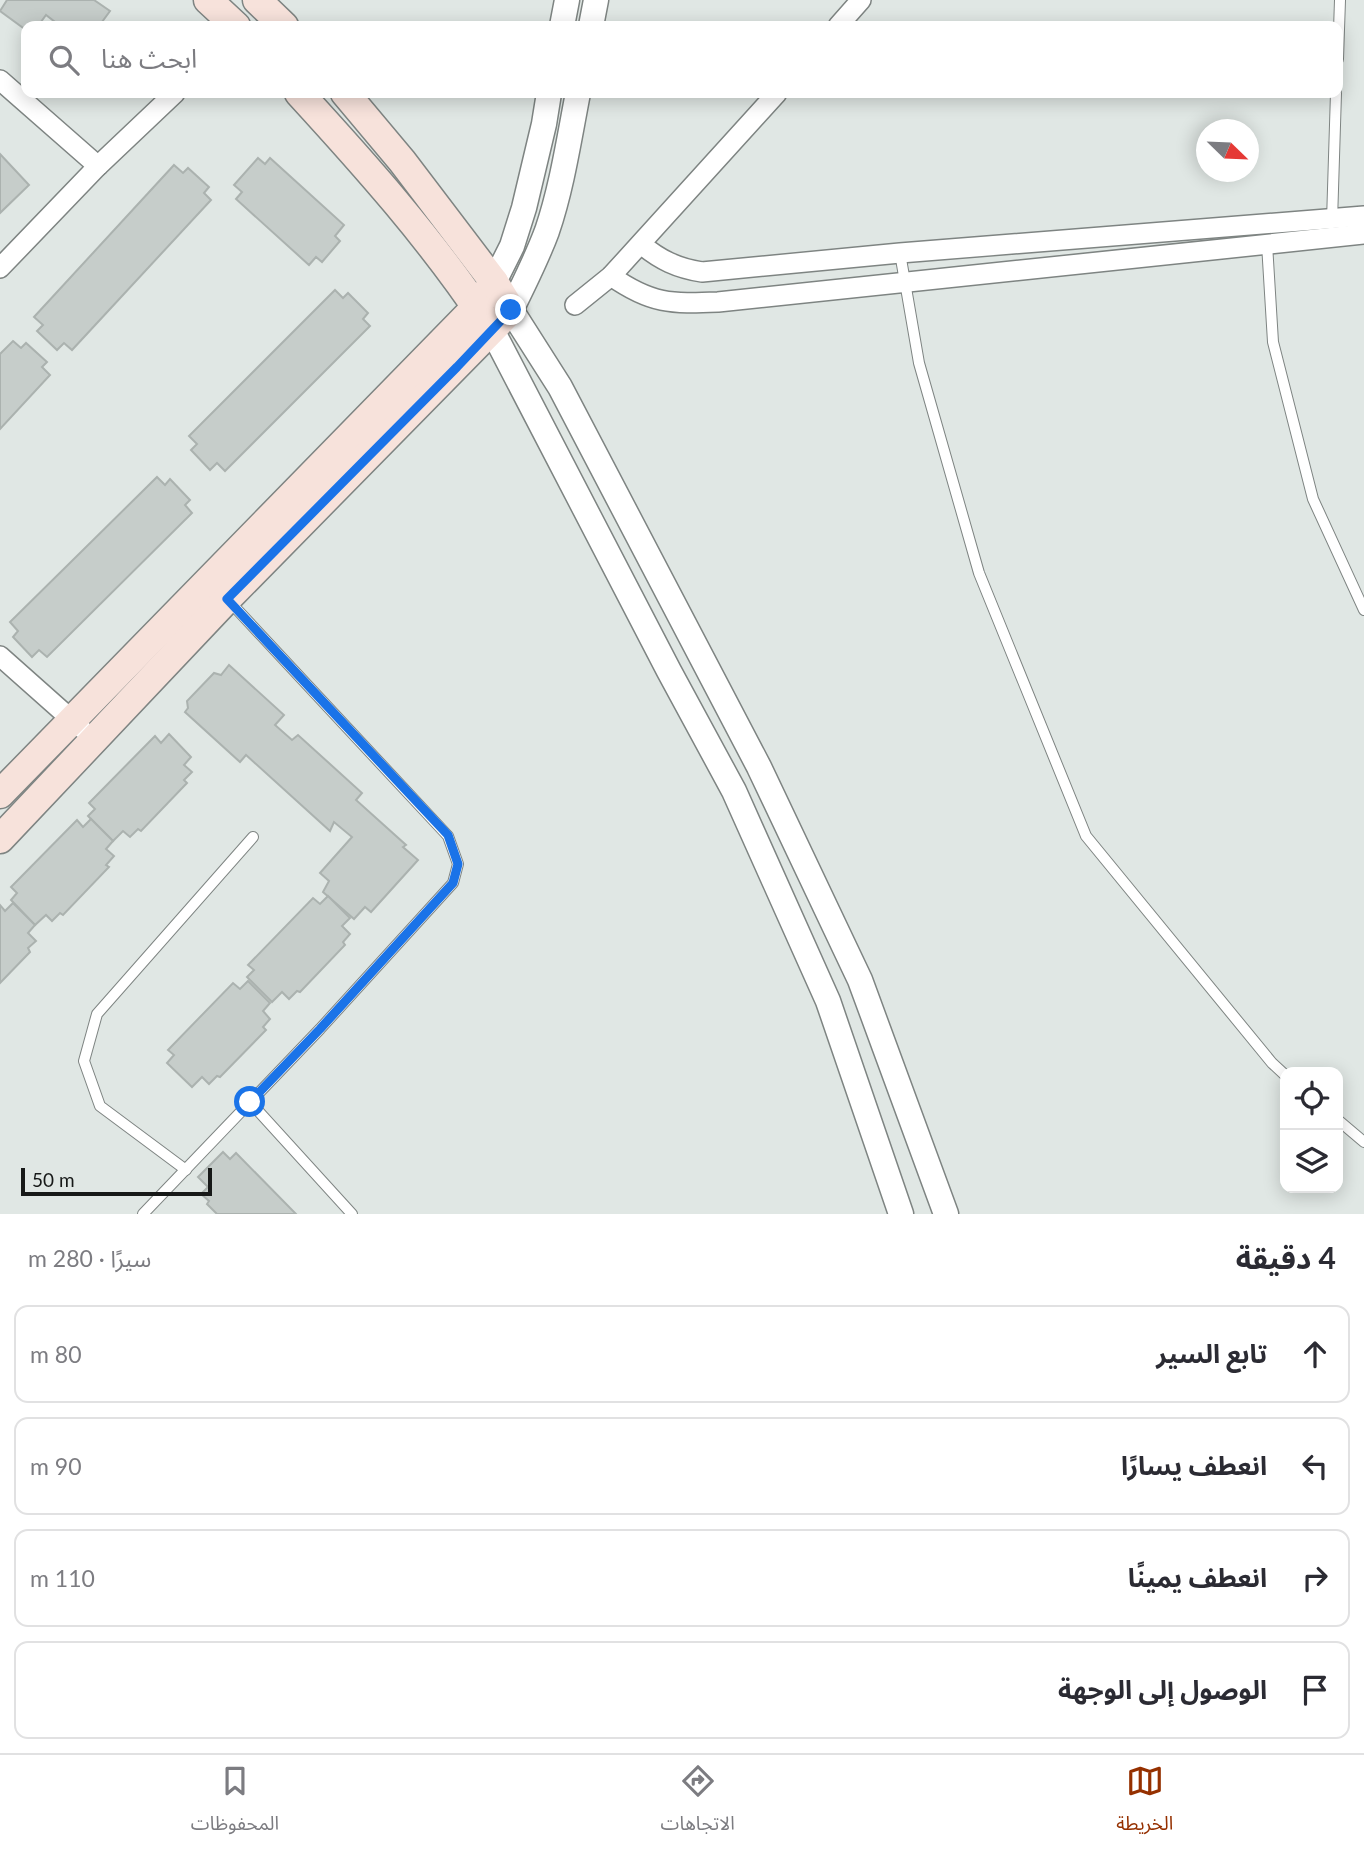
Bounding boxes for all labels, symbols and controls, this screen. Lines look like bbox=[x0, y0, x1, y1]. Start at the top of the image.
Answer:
search box bbox=[21, 21, 1343, 98]
icon: search bbox=[45, 41, 83, 79]
text: ابحث هنا bbox=[101, 42, 197, 74]
north arrow bbox=[1196, 119, 1259, 182]
route end bbox=[495, 294, 526, 325]
map controls bbox=[1280, 1067, 1343, 1193]
button: locate bbox=[1280, 1067, 1343, 1130]
route start bbox=[234, 1086, 265, 1117]
button: layers bbox=[1280, 1130, 1343, 1193]
scale bar bbox=[21, 1165, 212, 1197]
text: 50 m bbox=[32, 1168, 75, 1191]
text: 4 دقيقة bbox=[1236, 1239, 1336, 1275]
text: سيرًا · 280 m bbox=[28, 1244, 151, 1272]
icon: ahead bbox=[1296, 1335, 1334, 1373]
text: تابع السير bbox=[1156, 1337, 1267, 1369]
text: 80 m bbox=[30, 1340, 82, 1368]
icon: left bbox=[1296, 1447, 1334, 1485]
text: انعطف يسارًا bbox=[1121, 1449, 1267, 1481]
text: 90 m bbox=[30, 1452, 82, 1480]
icon: right bbox=[1296, 1559, 1334, 1597]
text: انعطف يمينًا bbox=[1128, 1561, 1267, 1593]
text: 110 m bbox=[30, 1564, 95, 1592]
icon: arrive bbox=[1296, 1671, 1334, 1709]
text: الوصول إلى الوجهة bbox=[1058, 1673, 1267, 1705]
tab: المحفوظات bbox=[191, 1762, 279, 1844]
tab: الاتجاهات bbox=[661, 1762, 735, 1844]
tab: الخريطة bbox=[1116, 1762, 1173, 1844]

